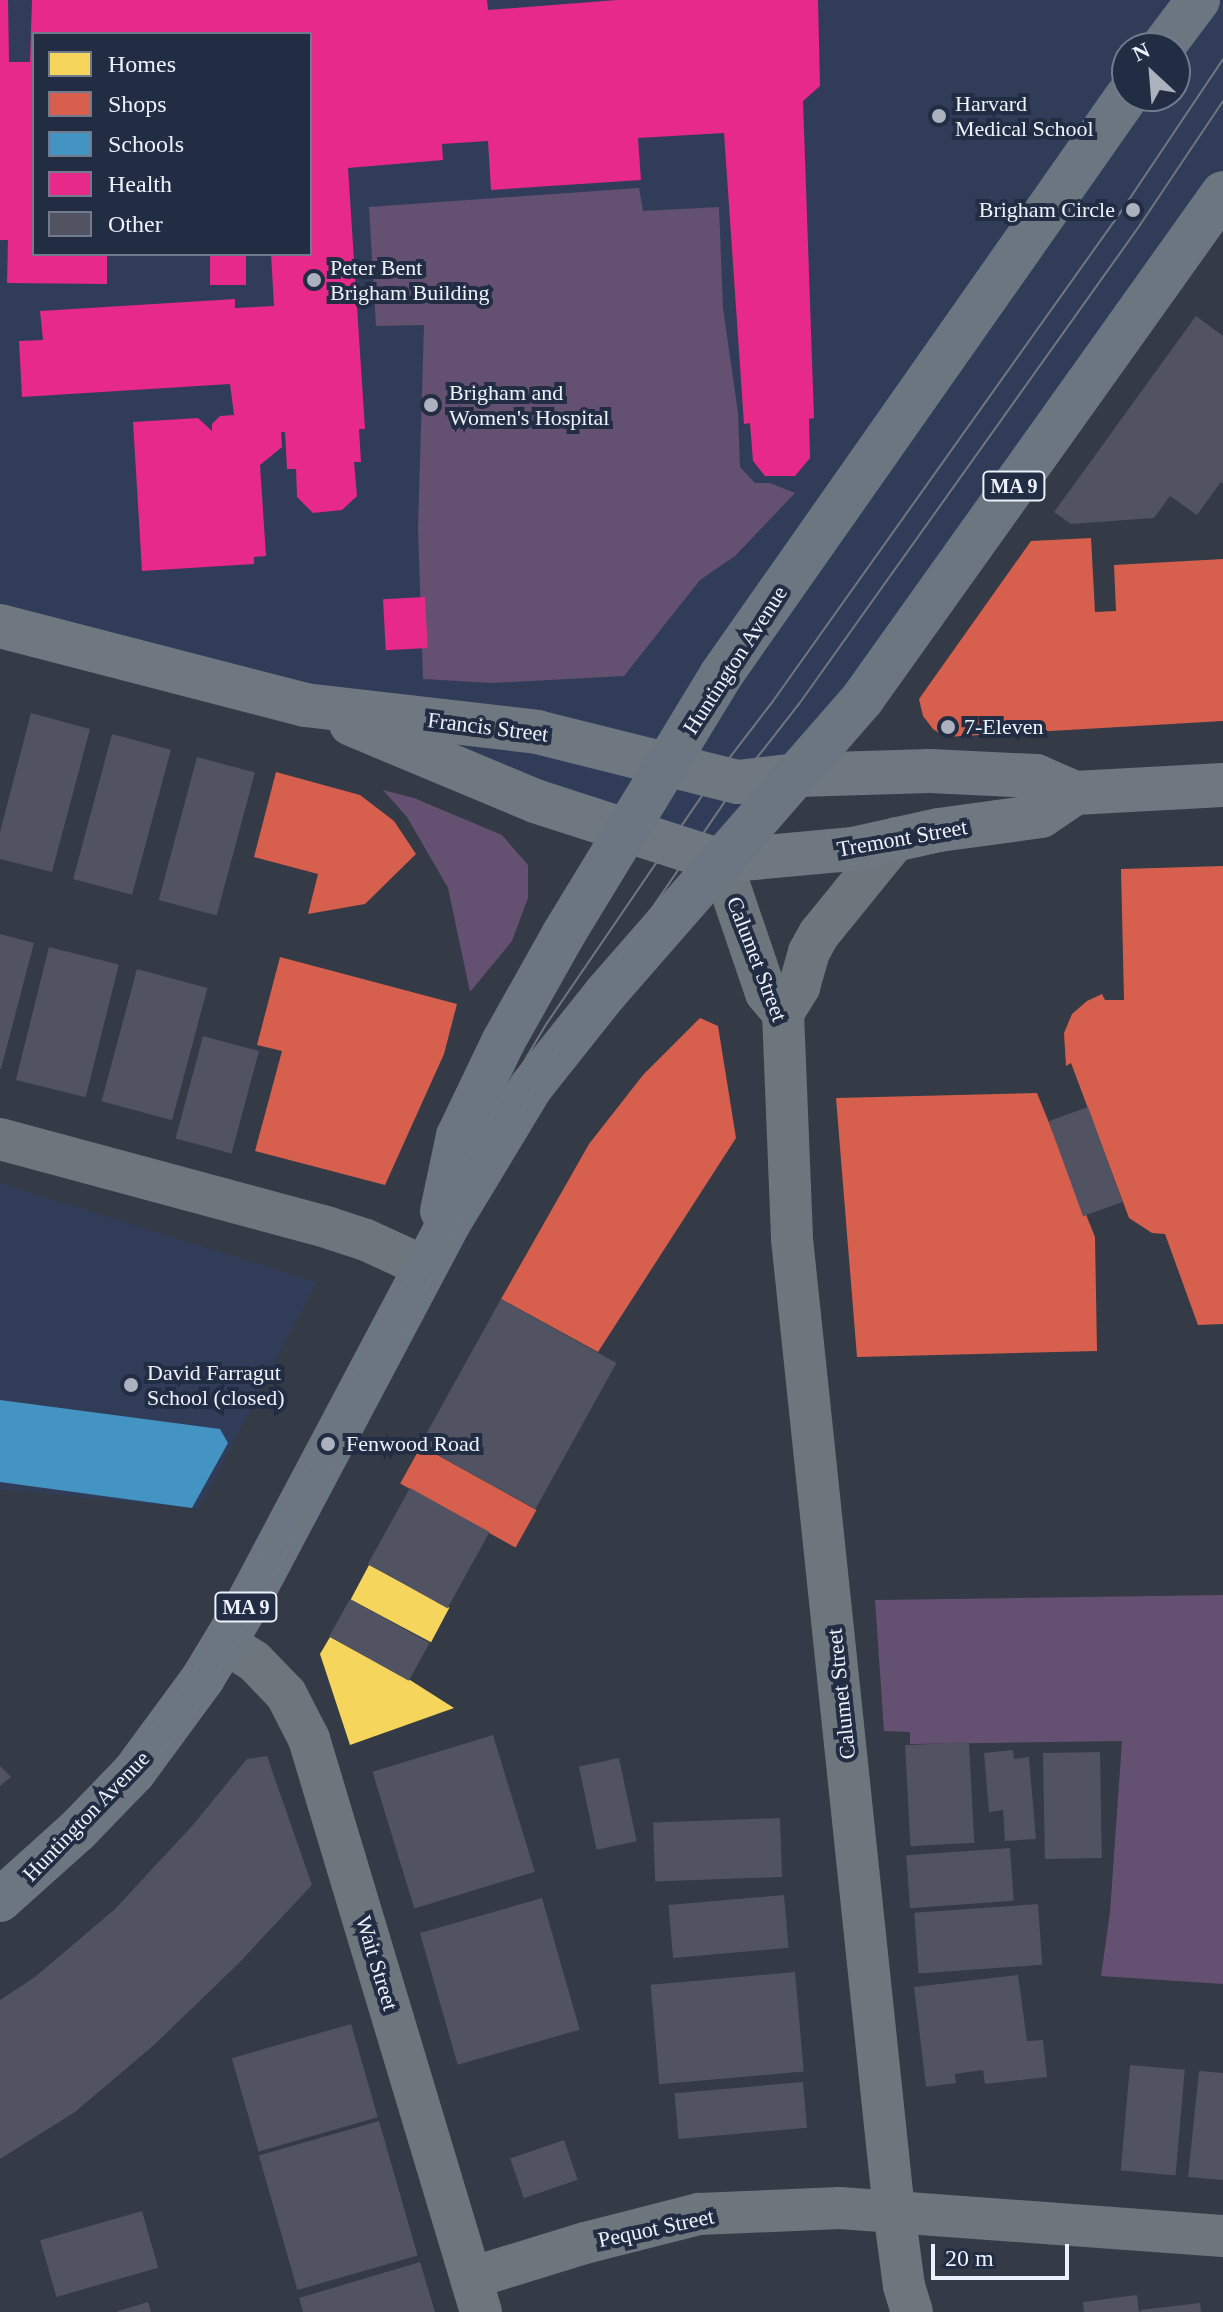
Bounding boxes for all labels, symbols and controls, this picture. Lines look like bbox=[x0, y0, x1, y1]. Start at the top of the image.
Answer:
legend bbox=[32, 32, 312, 256]
north arrow bbox=[1111, 32, 1191, 112]
text: N bbox=[1129, 37, 1154, 66]
text: Homes bbox=[108, 51, 176, 77]
place label: Harvard Medical School bbox=[955, 90, 1094, 142]
text: Shops bbox=[108, 91, 167, 117]
marker: Harvard Medical School bbox=[930, 107, 948, 125]
text: Schools bbox=[108, 131, 184, 157]
text: Health bbox=[108, 171, 172, 197]
place label: Brigham Circle bbox=[979, 197, 1115, 223]
marker: Brigham Circle bbox=[1122, 199, 1144, 221]
text: Other bbox=[108, 211, 163, 237]
place label: Peter Bent Brigham Building bbox=[330, 254, 490, 306]
marker: Peter Bent Brigham Building bbox=[305, 271, 323, 289]
place label: Brigham and Women's Hospital bbox=[449, 379, 609, 430]
marker: Brigham and Women's Hospital bbox=[420, 394, 442, 416]
road number: MA 9 bbox=[980, 470, 1048, 502]
street label: Huntington Avenue bbox=[677, 580, 793, 740]
street label: Francis Street bbox=[426, 706, 550, 748]
place label: 7-Eleven bbox=[964, 714, 1043, 740]
marker: 7-Eleven bbox=[939, 718, 957, 736]
street label: Tremont Street bbox=[835, 814, 969, 862]
street label: Calumet Street bbox=[721, 893, 793, 1025]
place label: David Farragut School (closed) bbox=[147, 1359, 284, 1410]
marker: David Farragut School (closed) bbox=[122, 1376, 140, 1394]
place label: Fenwood Road bbox=[346, 1431, 480, 1457]
marker: Fenwood Road bbox=[317, 1433, 339, 1455]
road number: MA 9 bbox=[212, 1591, 280, 1623]
street label: Calumet Street bbox=[821, 1627, 861, 1761]
street label: Huntington Avenue bbox=[17, 1745, 155, 1887]
street label: Wait Street bbox=[350, 1912, 404, 2014]
street label: Pequot Street bbox=[596, 2203, 716, 2253]
scale bar bbox=[935, 2228, 1073, 2278]
text: 20 m bbox=[945, 2245, 994, 2271]

